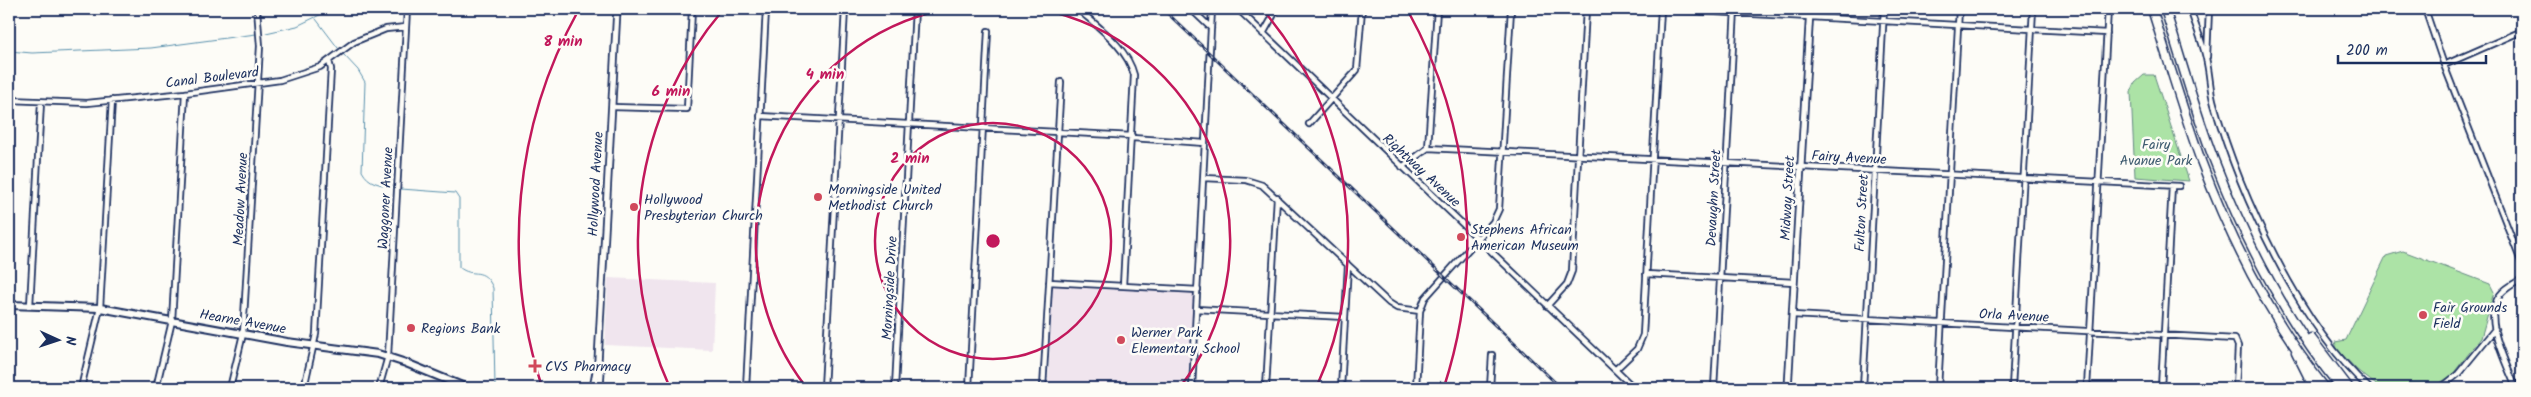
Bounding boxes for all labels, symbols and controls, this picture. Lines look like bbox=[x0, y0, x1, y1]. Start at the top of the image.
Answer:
text: 8 min bbox=[543, 30, 583, 54]
scale bar bbox=[2338, 32, 2486, 64]
text: 200 m bbox=[2346, 39, 2388, 63]
street label: Canal Boulevard bbox=[164, 61, 261, 95]
text: 4 min bbox=[806, 63, 844, 87]
text: 6 min bbox=[652, 80, 690, 104]
street label: Rightway Avenue bbox=[1377, 128, 1466, 214]
street label: Hollywood Avenue bbox=[582, 130, 610, 237]
park label: Fairy Avanue Park bbox=[2120, 134, 2193, 172]
street label: Fairy Avenue bbox=[1811, 145, 1888, 171]
street label: Waggoner Avenue bbox=[372, 146, 400, 250]
text: 2 min bbox=[890, 147, 930, 171]
street label: Devaughn Street bbox=[1700, 148, 1728, 247]
street label: Meadow Avenue bbox=[228, 151, 254, 246]
street label: Midway Street bbox=[1775, 154, 1801, 241]
street label: Fulton Street bbox=[1849, 173, 1875, 252]
place label: Morningside United Methodist Church bbox=[828, 179, 942, 217]
place label: Hollywood Presbyterian Church bbox=[644, 189, 763, 227]
marker: Morningside United Methodist Church bbox=[812, 191, 824, 203]
marker: Hollywood Presbyterian Church bbox=[628, 201, 640, 213]
place label: Stephens African American Museum bbox=[1471, 219, 1579, 257]
marker: Stephens African American Museum bbox=[1455, 231, 1467, 243]
centre of rings bbox=[984, 232, 1002, 250]
street label: Morningside Drive bbox=[876, 235, 904, 341]
place label: Fair Grounds Field bbox=[2433, 297, 2507, 335]
street label: Orla Avenue bbox=[1978, 303, 2050, 329]
street label: Hearne Avenue bbox=[198, 304, 288, 341]
marker: Fair Grounds Field bbox=[2417, 309, 2429, 321]
north arrow bbox=[32, 314, 82, 364]
place label: Regions Bank bbox=[421, 318, 501, 340]
marker: Regions Bank bbox=[405, 322, 417, 334]
place label: Werner Park Elementary School bbox=[1131, 322, 1240, 360]
marker: Werner Park Elementary School bbox=[1115, 334, 1127, 346]
text: N bbox=[59, 336, 81, 346]
place label: CVS Pharmacy bbox=[545, 356, 631, 378]
marker: CVS Pharmacy bbox=[529, 360, 541, 372]

